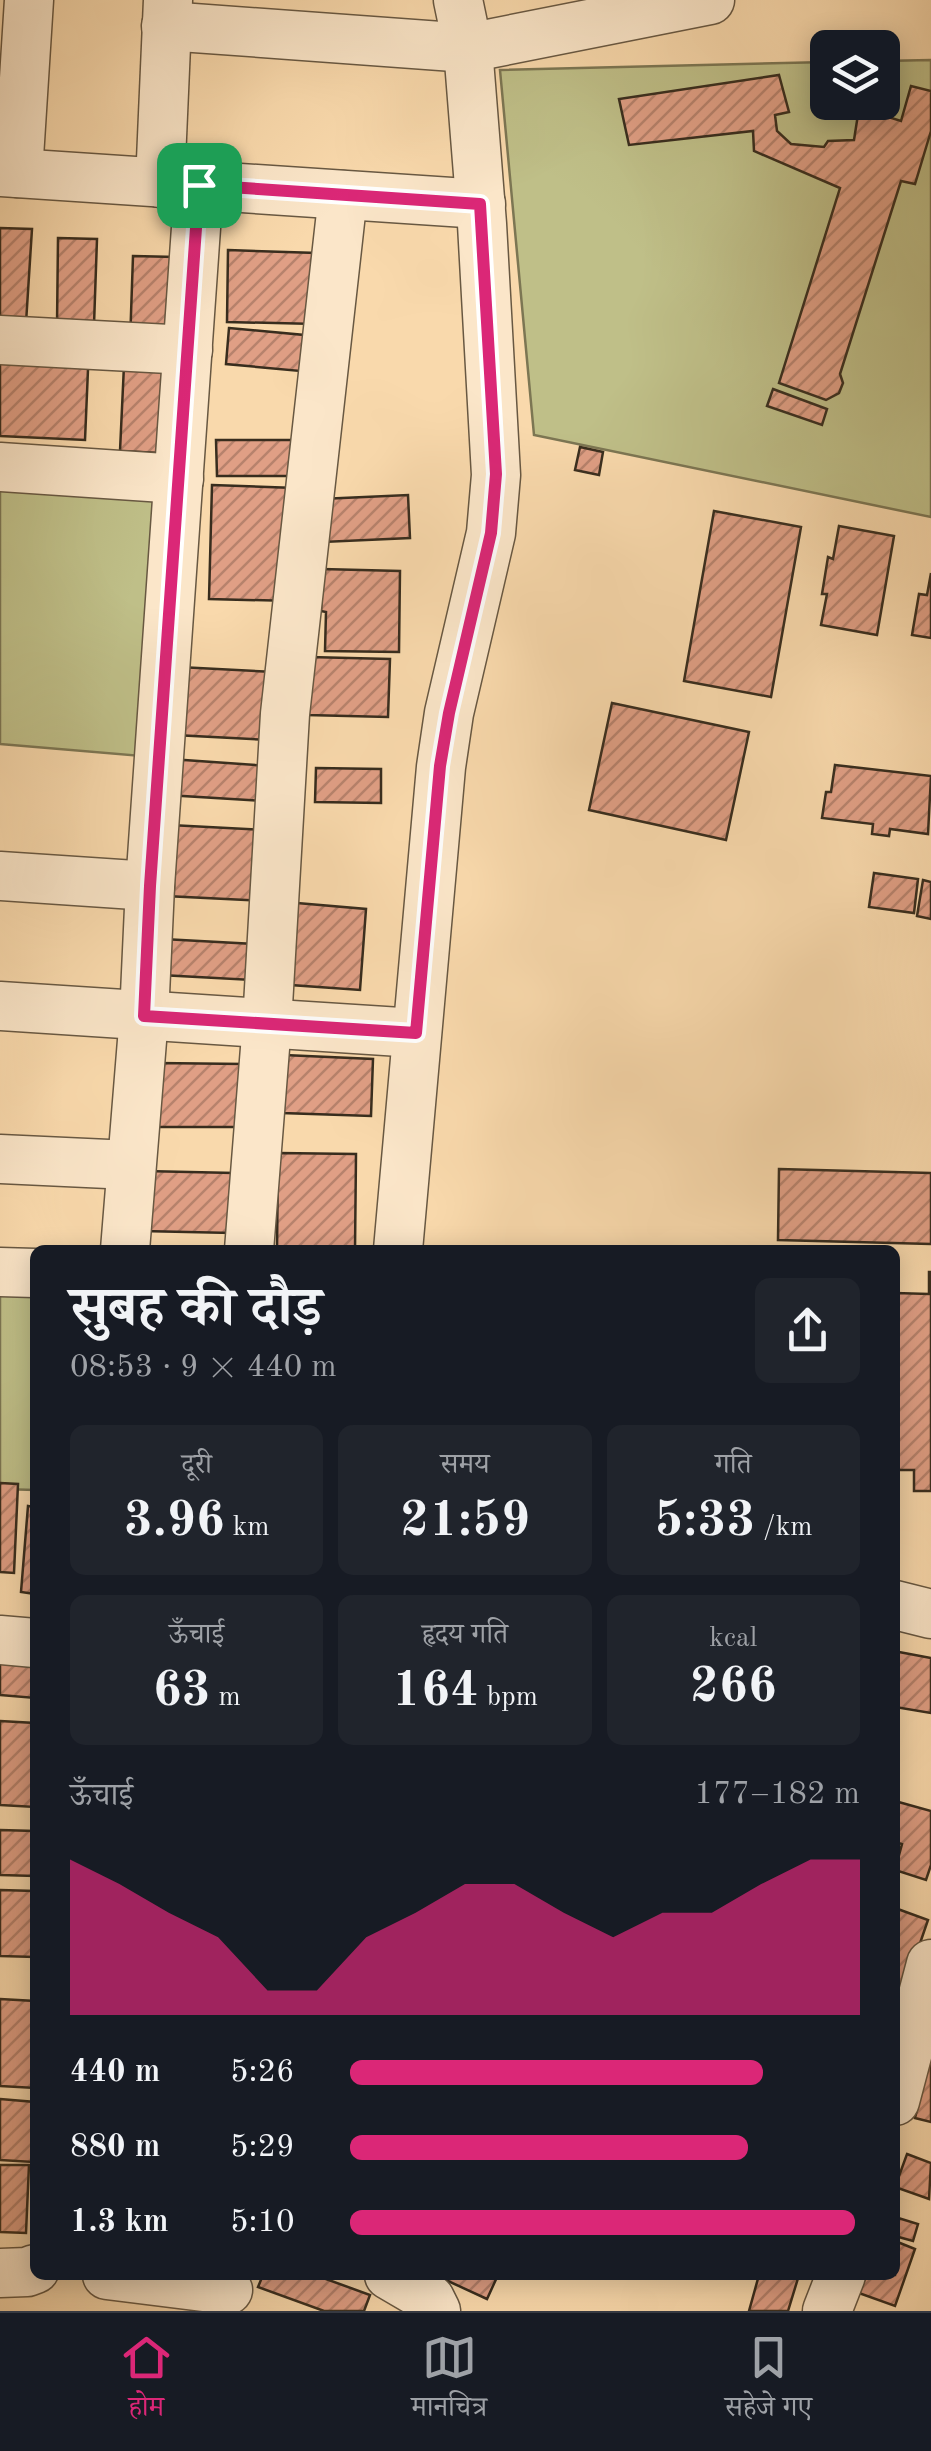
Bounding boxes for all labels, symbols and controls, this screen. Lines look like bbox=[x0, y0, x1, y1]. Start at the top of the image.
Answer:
map controls bbox=[810, 30, 900, 120]
button: layers bbox=[810, 30, 900, 120]
pin bbox=[157, 143, 242, 228]
icon: arrive bbox=[172, 158, 227, 213]
button: share bbox=[755, 1278, 860, 1383]
text: सुबह की दौड़ bbox=[70, 1283, 322, 1338]
text: 08:53 · 9 × 440 m bbox=[70, 1352, 337, 1384]
text: दूरी bbox=[181, 1452, 212, 1480]
text: समय bbox=[440, 1452, 490, 1480]
text: गति bbox=[715, 1452, 752, 1480]
text: 3.96 bbox=[124, 1497, 225, 1547]
text: 21:59 bbox=[400, 1497, 530, 1547]
text: 5:33 bbox=[654, 1497, 755, 1547]
text: km bbox=[225, 1514, 269, 1542]
text: /km bbox=[755, 1514, 812, 1542]
text: ऊँचाई bbox=[169, 1622, 224, 1650]
text: हृदय गति bbox=[422, 1622, 508, 1650]
text: kcal bbox=[709, 1625, 757, 1653]
text: 266 bbox=[690, 1663, 777, 1713]
text: 63 bbox=[153, 1667, 211, 1717]
text: 164 bbox=[392, 1667, 479, 1717]
text: m bbox=[211, 1684, 241, 1712]
text: bpm bbox=[479, 1684, 538, 1712]
text: 177–182 m bbox=[694, 1779, 860, 1811]
text: ऊँचाई bbox=[70, 1781, 133, 1813]
text: 440 m bbox=[70, 2057, 160, 2089]
text: 5:26 bbox=[230, 2057, 295, 2089]
text: 880 m bbox=[70, 2132, 160, 2164]
text: 5:29 bbox=[230, 2132, 295, 2164]
text: 1.3 km bbox=[70, 2207, 169, 2239]
text: 5:10 bbox=[230, 2207, 295, 2239]
tab: होम bbox=[119, 2330, 174, 2434]
tab: मानचित्र bbox=[411, 2330, 487, 2434]
tab: सहेजे गए bbox=[725, 2330, 812, 2434]

